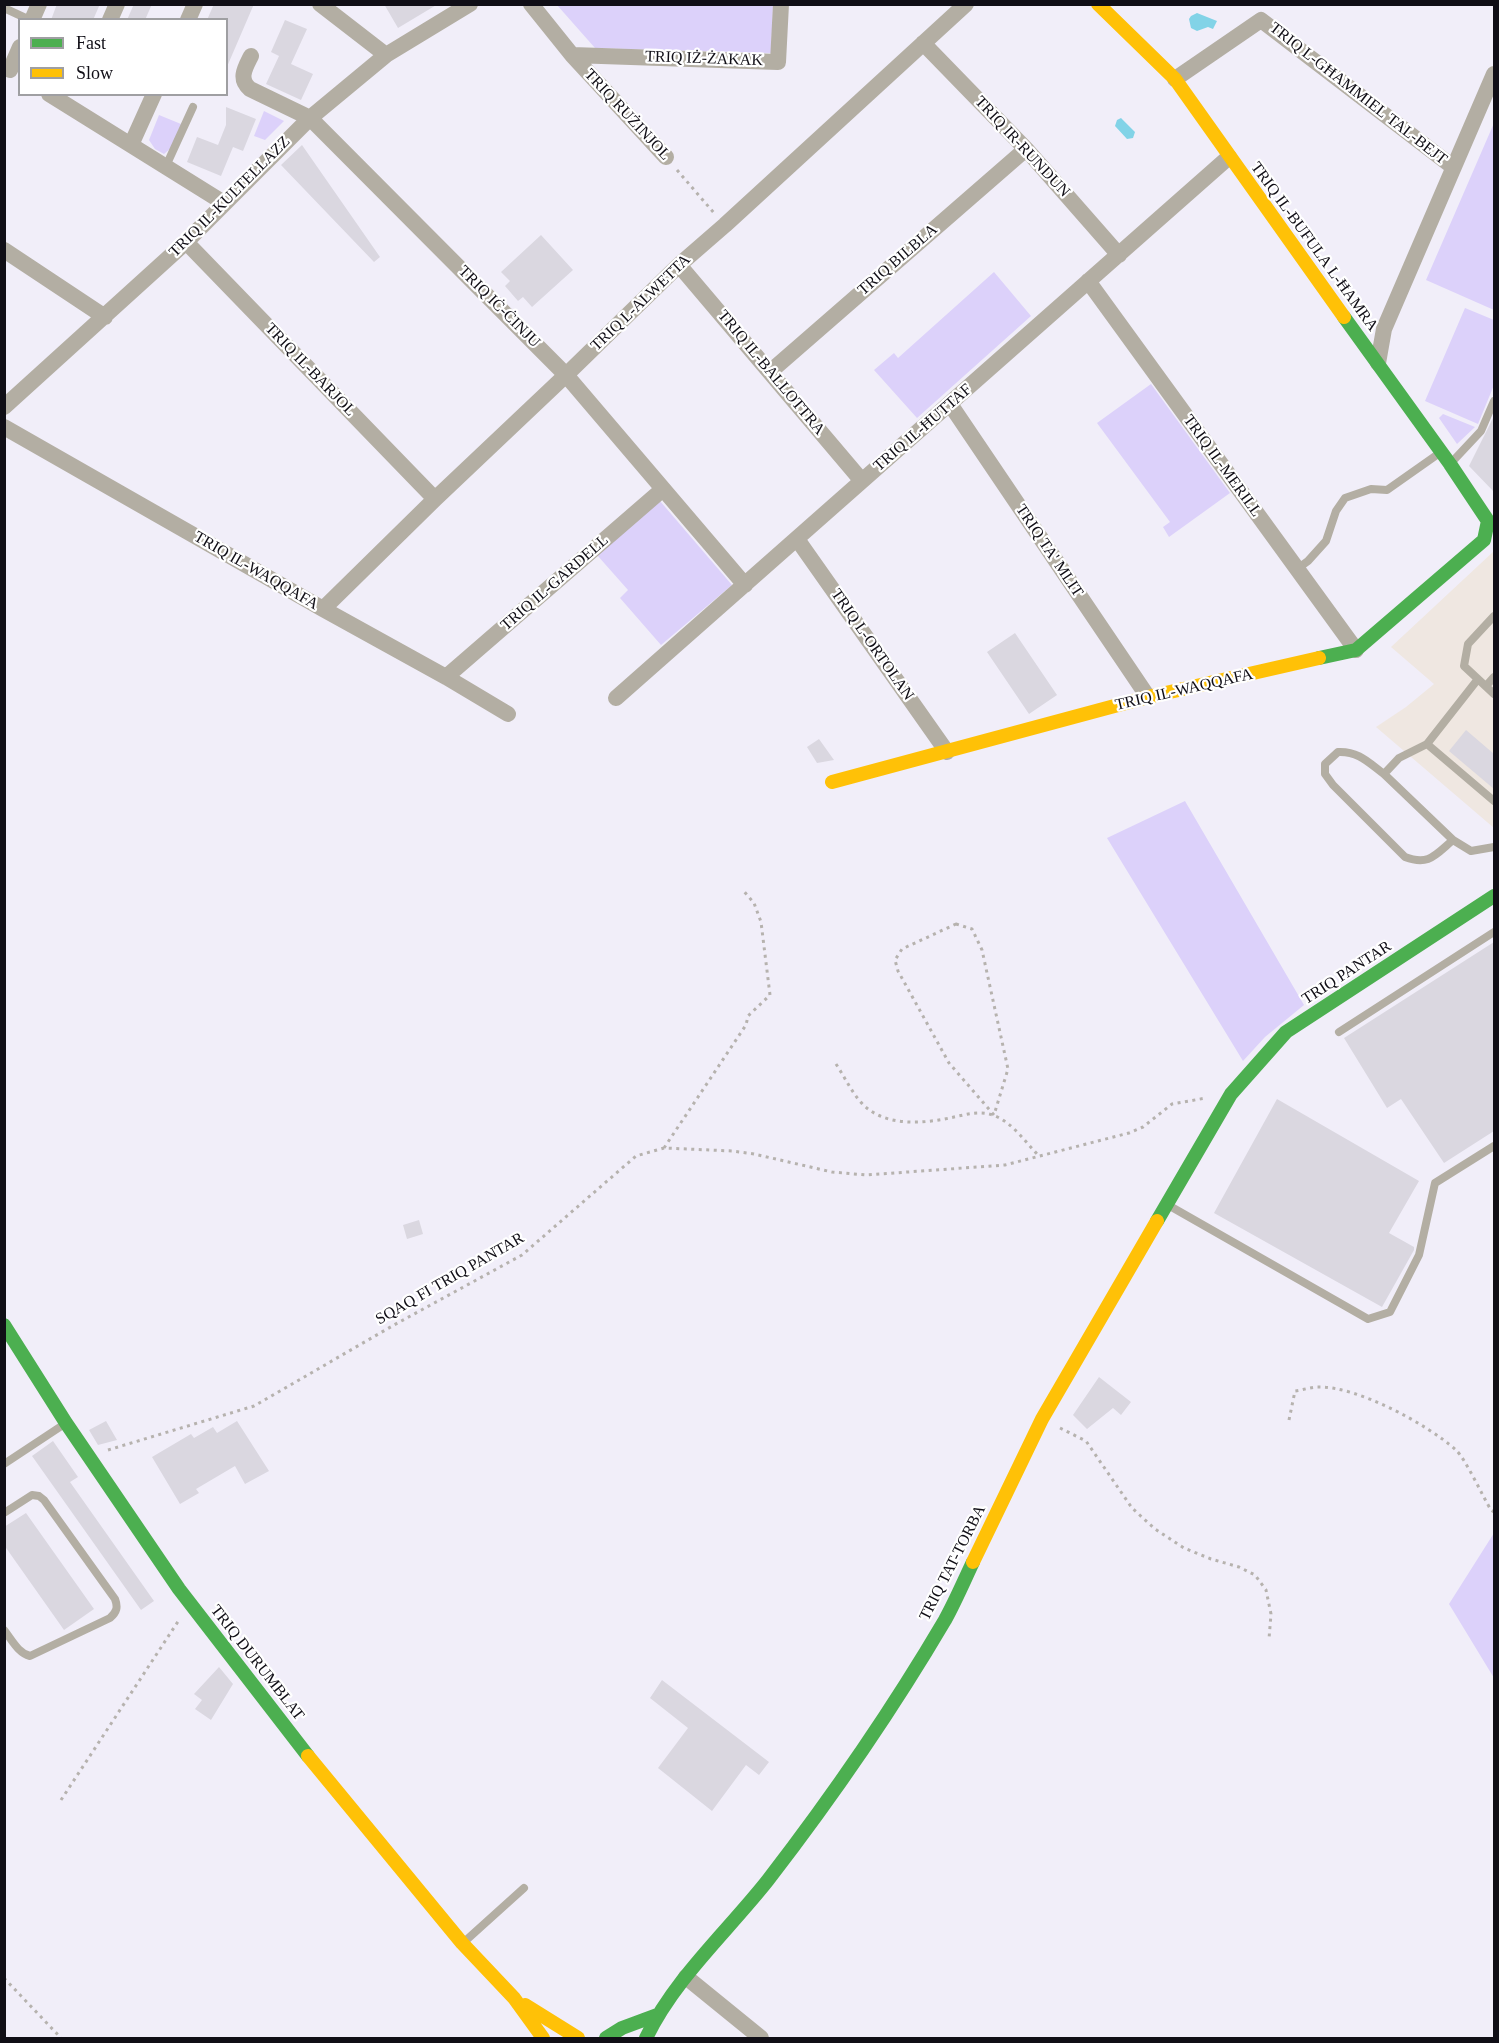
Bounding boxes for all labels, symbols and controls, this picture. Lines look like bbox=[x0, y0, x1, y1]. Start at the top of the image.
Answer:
legend bbox=[18, 18, 228, 96]
street label: TRIQ L-GĦAMMIEL TAL-BEJT bbox=[1265, 19, 1451, 169]
text: Fast bbox=[76, 33, 106, 53]
street label: TRIQ IŻ-ŻAKAK bbox=[645, 47, 763, 71]
text: Slow bbox=[76, 63, 113, 83]
street label: TRIQ RUŻINJOL bbox=[580, 65, 674, 165]
street label: TRIQ IR-RUNDUN bbox=[970, 93, 1074, 201]
street label: TRIQ IL-KULTELLAZZ bbox=[165, 132, 295, 262]
street label: TRIQ IL-BUFULA L-ĦAMRA bbox=[1246, 159, 1382, 335]
street label: TRIQ BILBLA bbox=[854, 220, 942, 300]
street label: TRIQ L-ALWETTA bbox=[587, 251, 695, 355]
street label: TRIQ IĊ-ĊINJU bbox=[454, 262, 544, 352]
street label: TRIQ IL-BALLOTTRA bbox=[713, 307, 829, 439]
street label: TRIQ IL-BARJOL bbox=[261, 319, 359, 421]
street label: TRIQ IL-ĦUTTAF bbox=[870, 380, 976, 476]
street label: TRIQ IL-MERILL bbox=[1179, 411, 1265, 521]
street label: TRIQ TA' MLIT bbox=[1011, 501, 1087, 601]
street label: TRIQ IL-WAQQAFA bbox=[190, 528, 322, 614]
street label: TRIQ IL-GARDELL bbox=[497, 531, 613, 635]
street label: TRIQ L-ORTOLAN bbox=[826, 586, 918, 704]
street label: TRIQ IL-WAQQAFA bbox=[1113, 665, 1255, 715]
street label: TRIQ PANTAR bbox=[1299, 937, 1395, 1009]
street label: SQAQ FI TRIQ PANTAR bbox=[372, 1229, 528, 1329]
street label: TRIQ TAT-TORBA bbox=[916, 1502, 990, 1624]
street label: TRIQ DURUMBLAT bbox=[206, 1602, 308, 1724]

